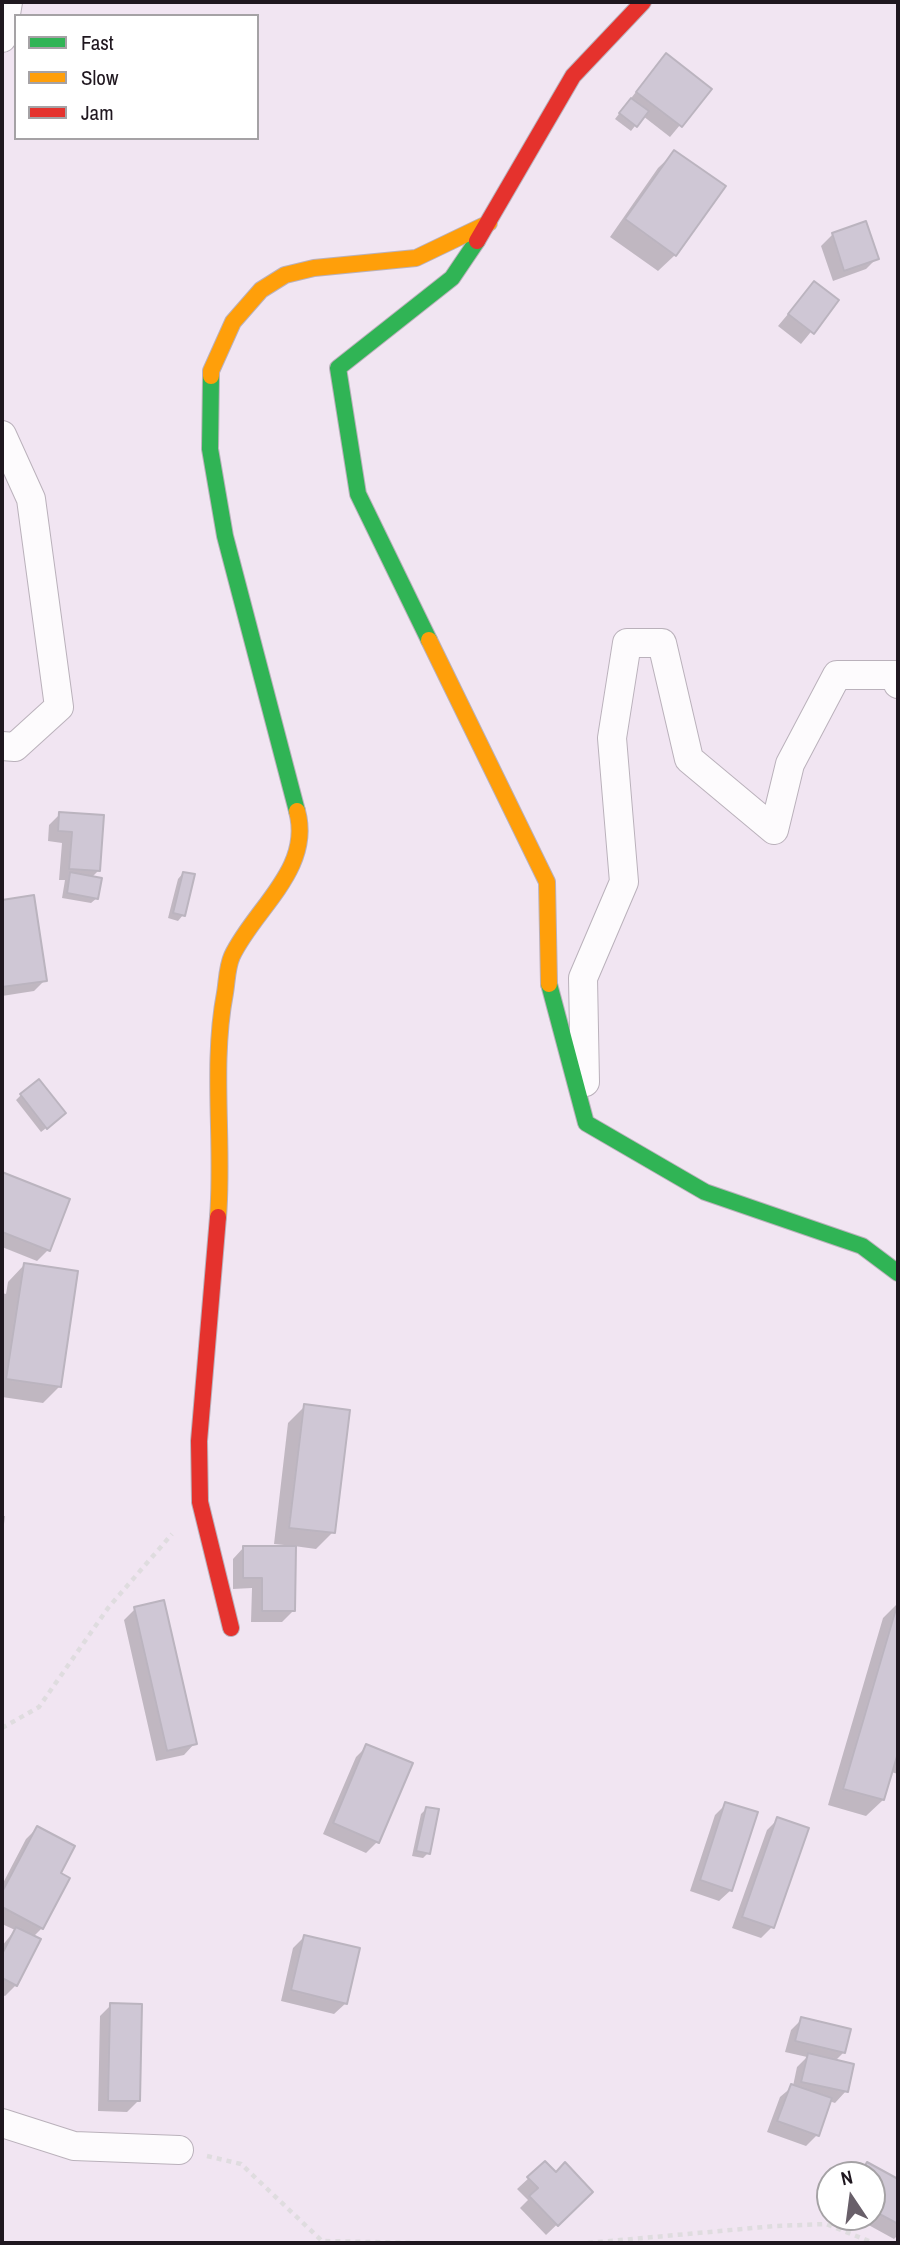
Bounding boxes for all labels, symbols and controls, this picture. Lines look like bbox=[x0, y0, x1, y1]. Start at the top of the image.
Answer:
legend bbox=[14, 14, 259, 140]
text: Fast bbox=[81, 28, 114, 57]
text: Slow bbox=[81, 63, 118, 92]
text: Jam bbox=[81, 98, 114, 127]
north arrow bbox=[816, 2161, 886, 2231]
text: N bbox=[838, 2164, 855, 2191]

